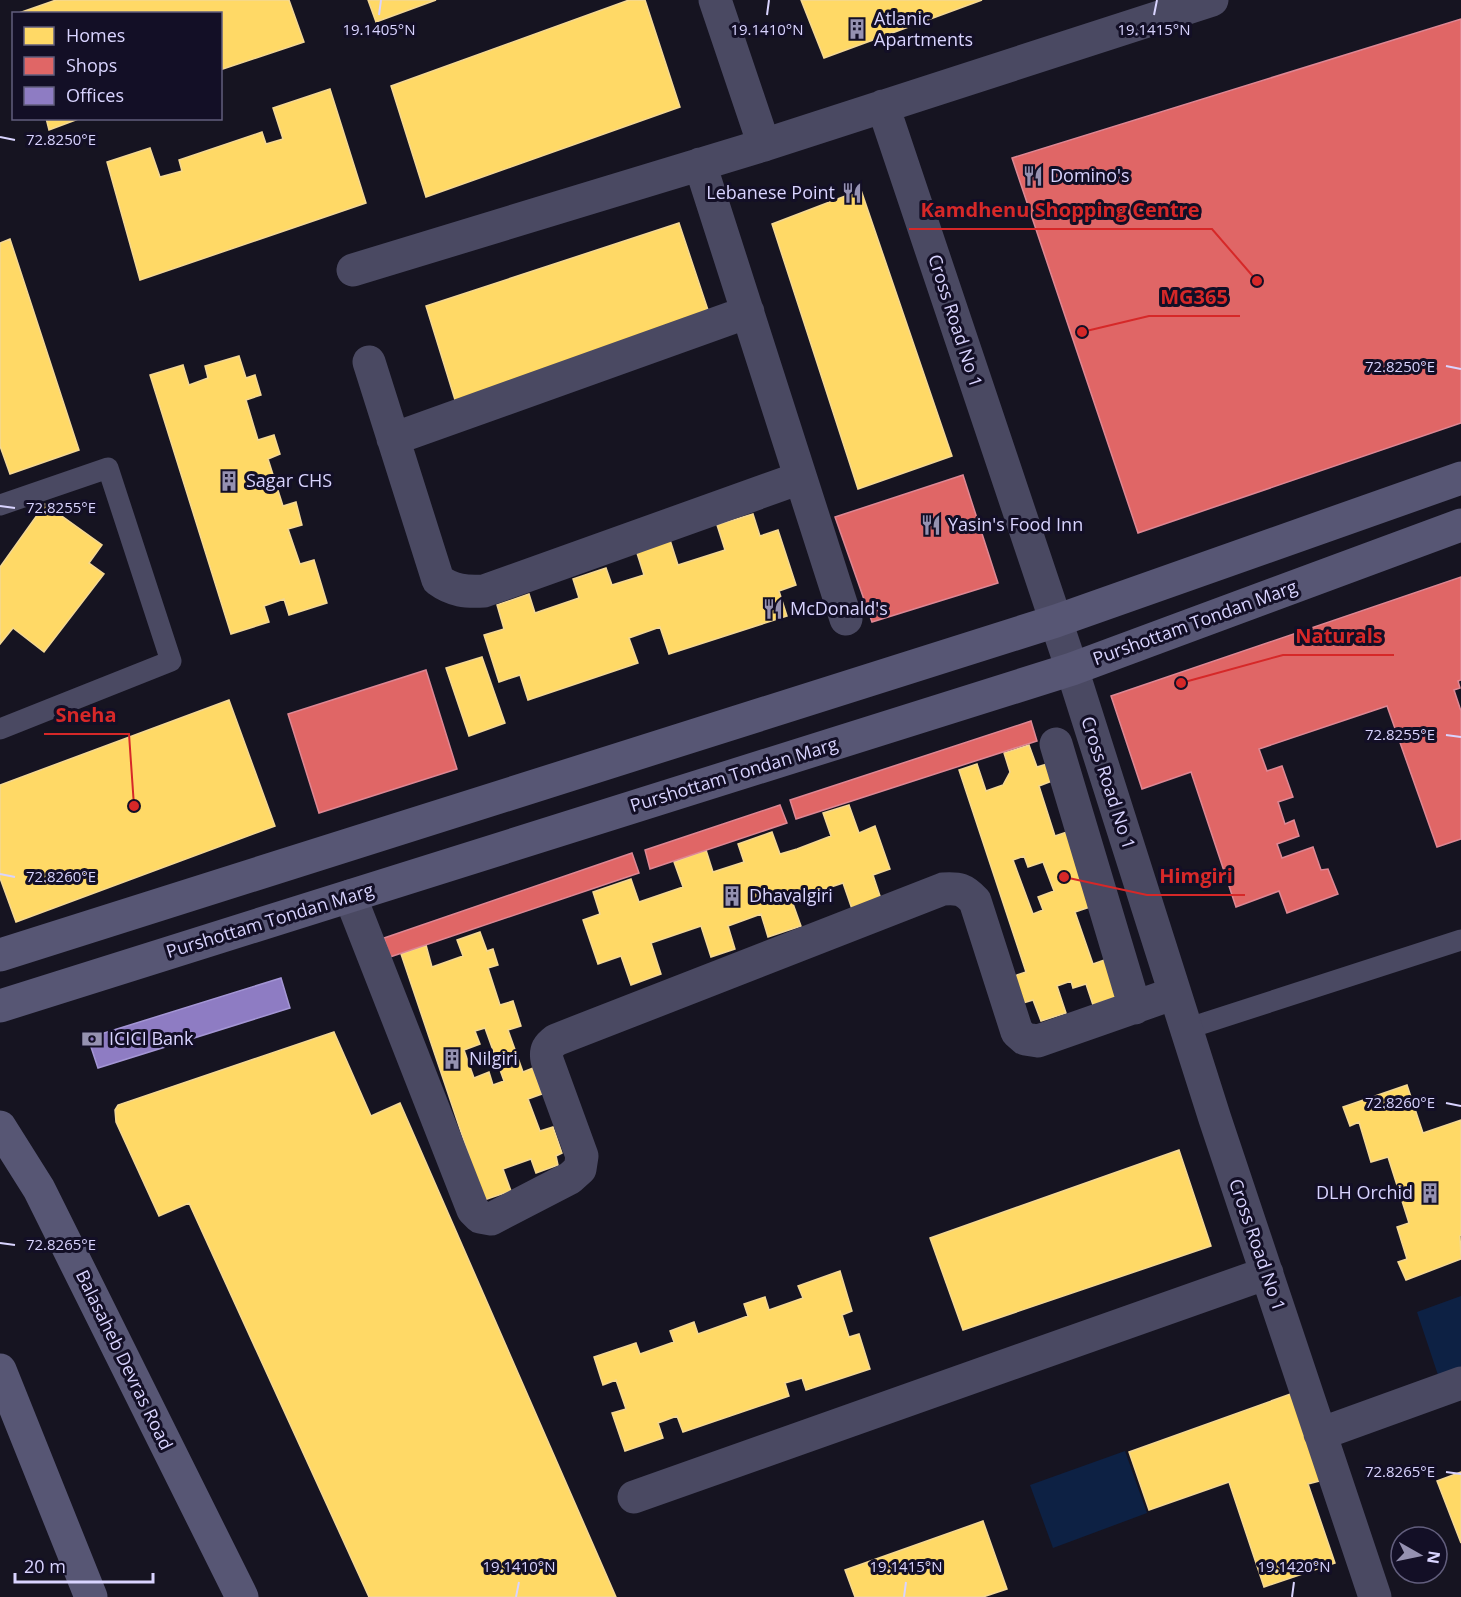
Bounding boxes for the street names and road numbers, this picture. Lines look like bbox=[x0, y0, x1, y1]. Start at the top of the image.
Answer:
street label: Cross Road No 1 bbox=[923, 251, 989, 390]
street label: Purshottam Tondan Marg bbox=[1089, 574, 1300, 670]
street label: Cross Road No 1 bbox=[1076, 713, 1142, 852]
street label: Purshottam Tondan Marg bbox=[627, 731, 841, 817]
street label: Purshottam Tondan Marg bbox=[163, 877, 377, 963]
street label: Cross Road No 1 bbox=[1224, 1175, 1292, 1314]
street label: Balasaheb Devras Road bbox=[71, 1266, 179, 1454]

